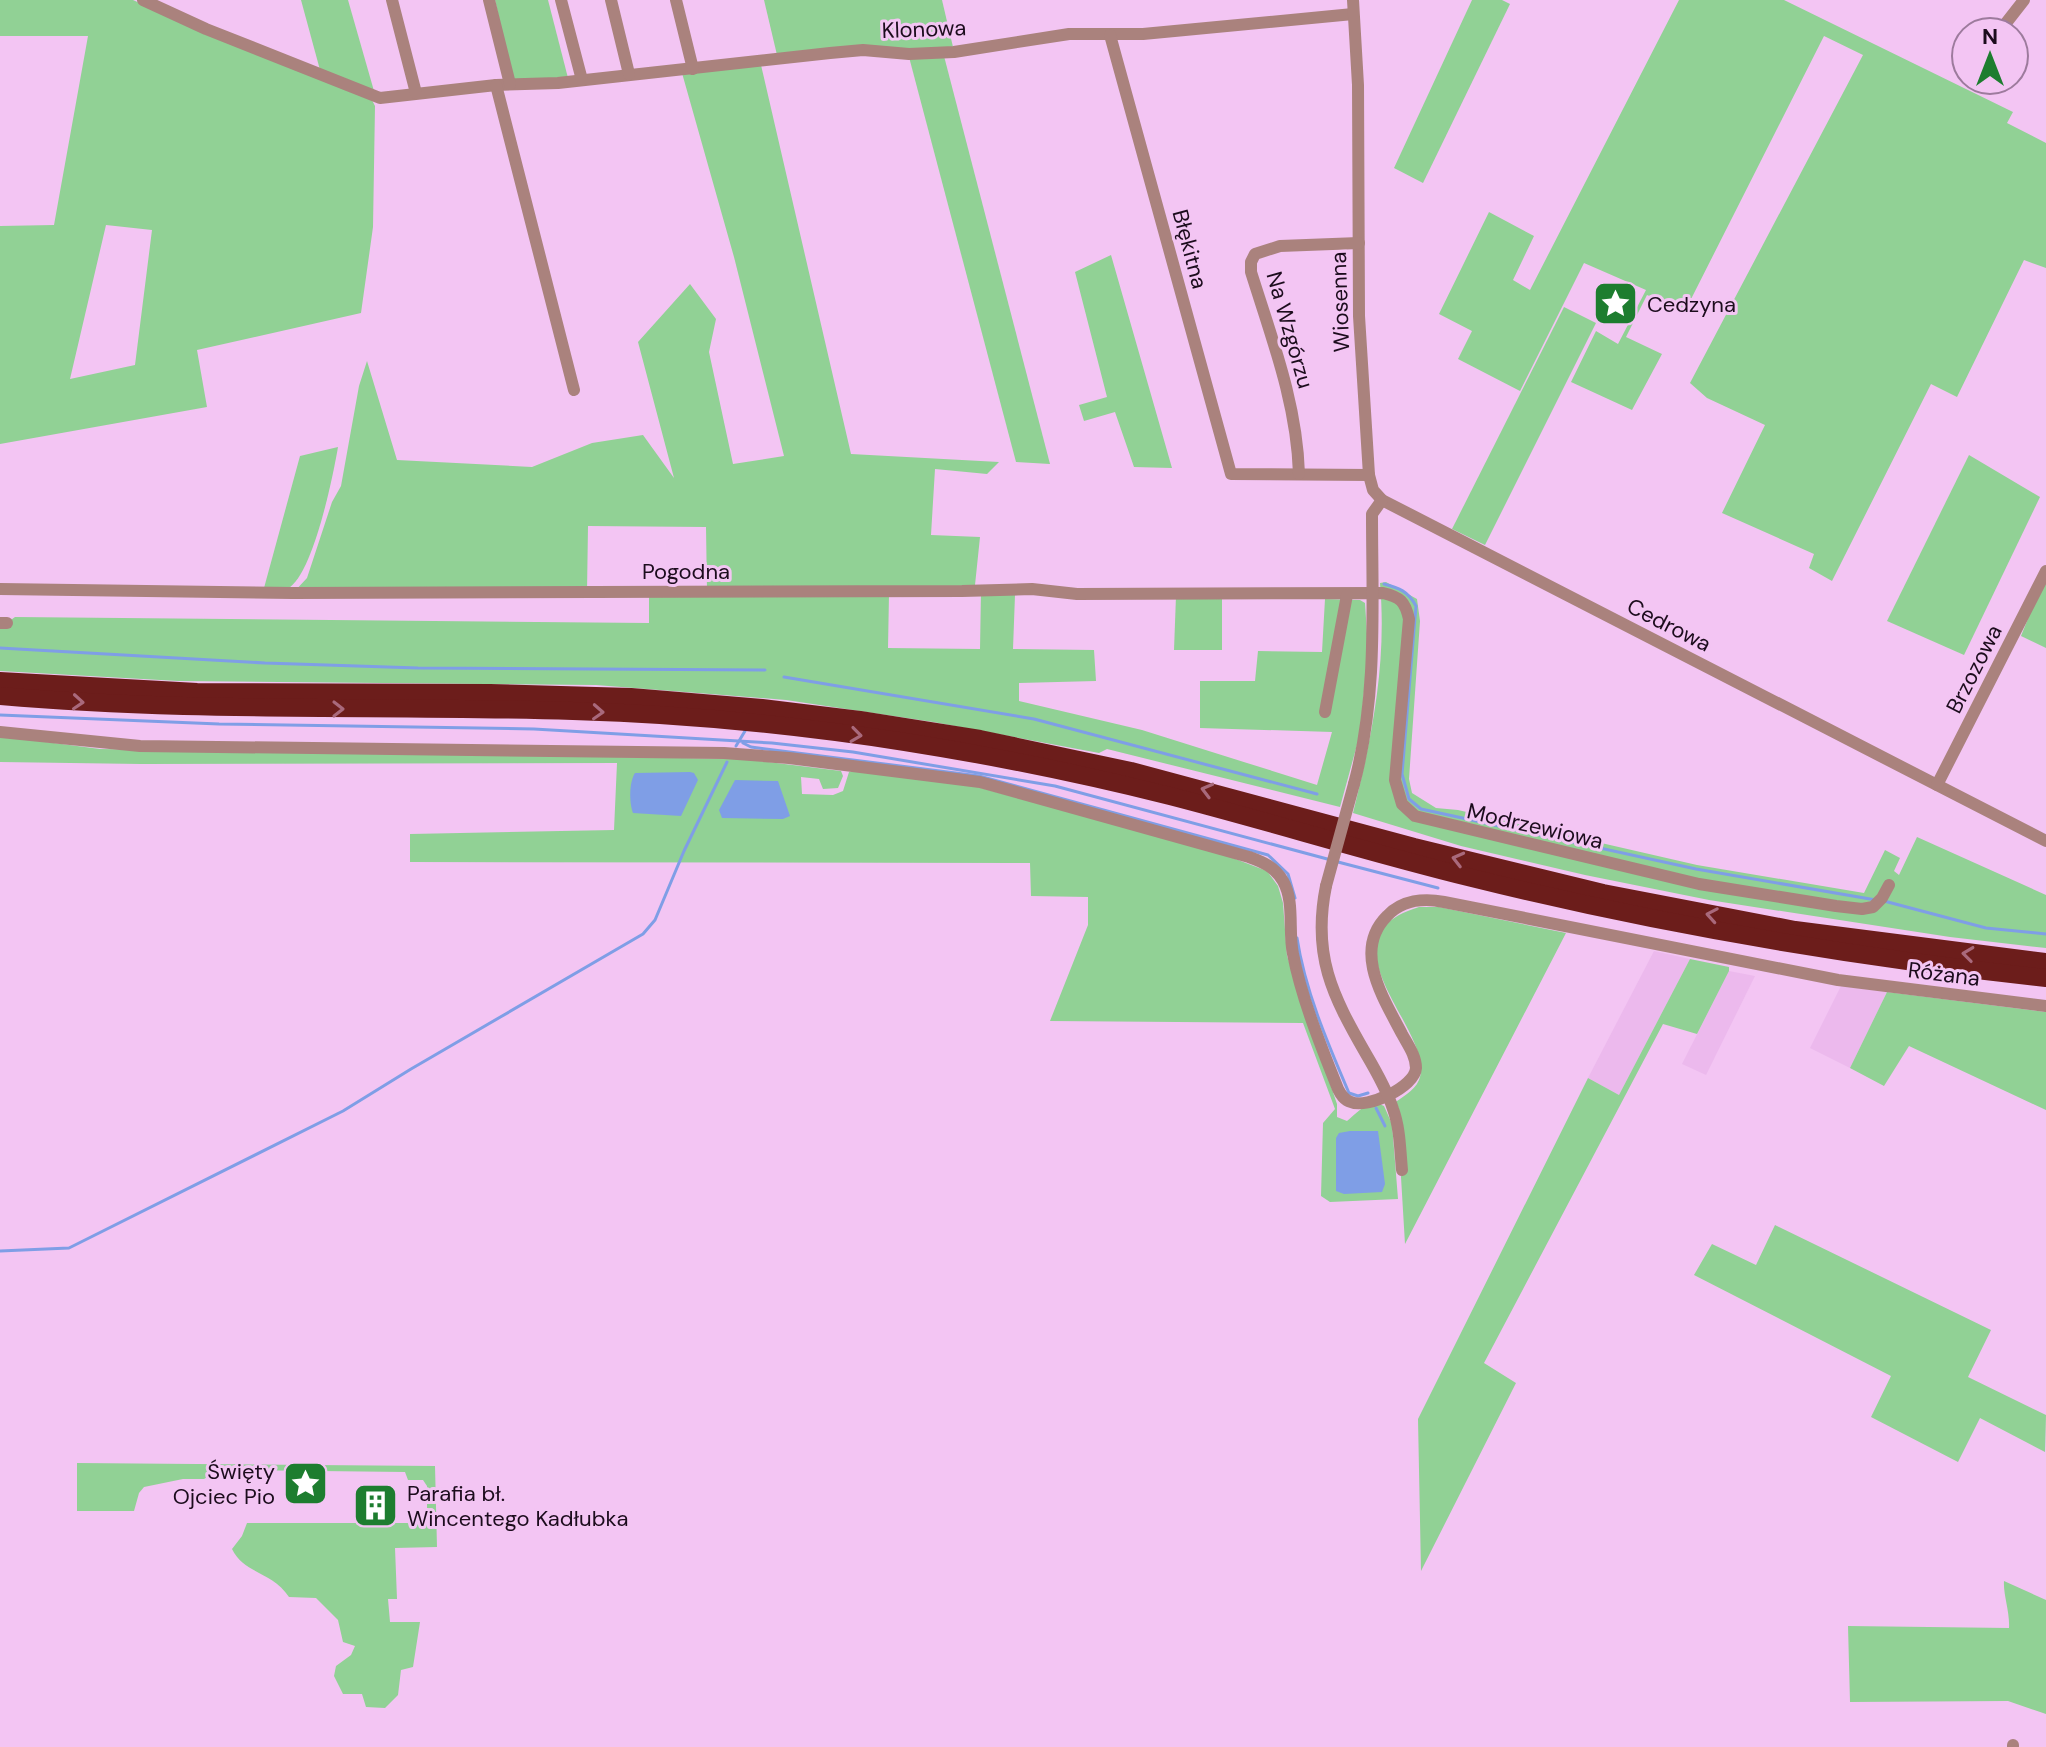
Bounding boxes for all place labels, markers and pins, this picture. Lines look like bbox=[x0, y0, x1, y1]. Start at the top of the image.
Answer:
place icon: Cedzyna bbox=[1592, 280, 1640, 328]
place label: Cedzyna bbox=[1647, 290, 1736, 319]
place label: Święty Ojciec Pio bbox=[173, 1457, 275, 1511]
place icon: Święty Ojciec Pio bbox=[282, 1460, 330, 1508]
place label: Parafia bł. Wincentego Kadłubka bbox=[407, 1479, 628, 1533]
building icon: Parafia bł. Wincentego Kadłubka bbox=[352, 1482, 400, 1530]

